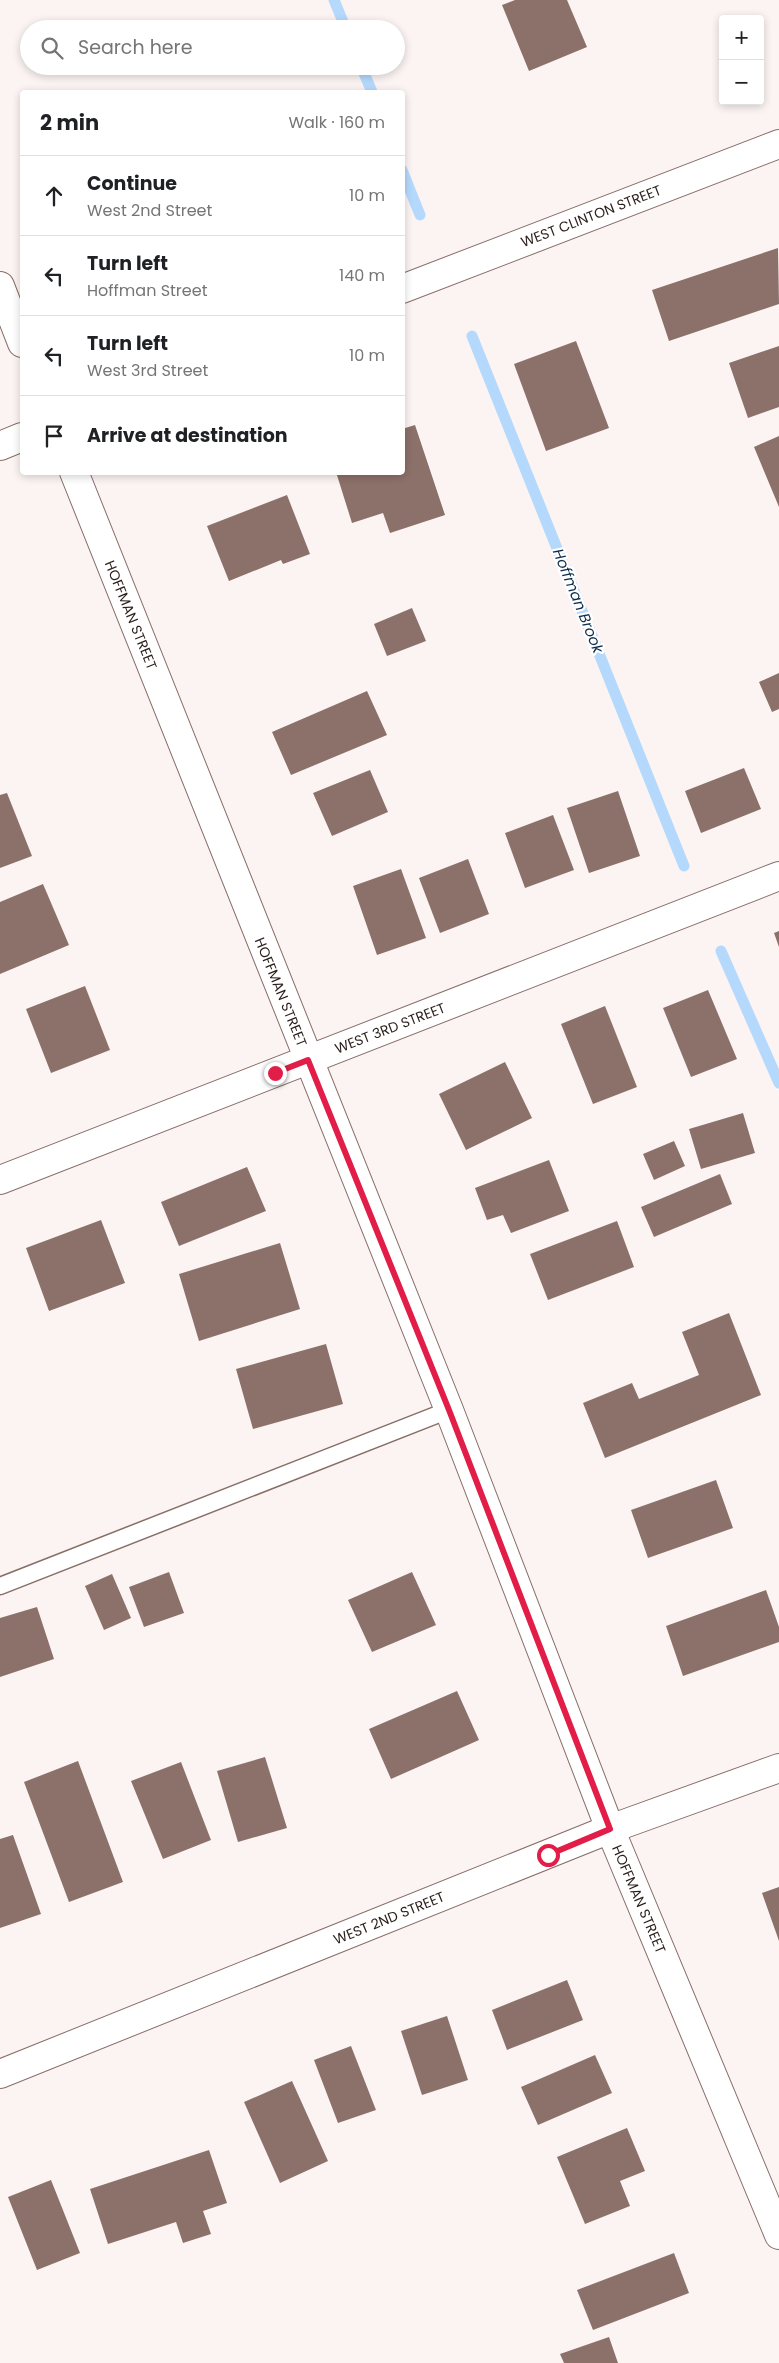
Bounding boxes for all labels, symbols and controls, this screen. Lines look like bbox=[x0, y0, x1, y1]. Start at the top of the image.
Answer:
map controls bbox=[719, 15, 764, 105]
button: + bbox=[719, 15, 764, 60]
search box bbox=[20, 20, 405, 75]
icon: search bbox=[38, 34, 66, 62]
text: Search here bbox=[78, 34, 192, 61]
button: − bbox=[719, 60, 764, 105]
text: 2 min bbox=[40, 108, 99, 137]
text: Walk · 160 m bbox=[288, 111, 385, 134]
text: Continue bbox=[87, 170, 177, 197]
street label: WEST CLINTON STREET bbox=[518, 180, 664, 252]
icon: ahead bbox=[40, 182, 68, 210]
text: 10 m bbox=[349, 184, 385, 207]
text: West 2nd Street bbox=[87, 199, 212, 222]
text: Turn left bbox=[87, 250, 168, 277]
icon: left bbox=[40, 262, 68, 290]
text: 140 m bbox=[339, 264, 385, 287]
text: Hoffman Street bbox=[87, 279, 208, 302]
text: Turn left bbox=[87, 330, 168, 357]
icon: left bbox=[40, 342, 68, 370]
text: 10 m bbox=[349, 344, 385, 367]
text: West 3rd Street bbox=[87, 359, 208, 382]
icon: arrive bbox=[40, 422, 68, 450]
text: Arrive at destination bbox=[87, 422, 288, 449]
water label: Hoffman Brook bbox=[548, 545, 610, 657]
street label: HOFFMAN STREET bbox=[100, 557, 162, 673]
street label: HOFFMAN STREET bbox=[250, 934, 312, 1050]
street label: WEST 3RD STREET bbox=[332, 998, 449, 1058]
route end bbox=[264, 1062, 287, 1085]
street label: HOFFMAN STREET bbox=[607, 1842, 671, 1957]
route start bbox=[537, 1844, 560, 1867]
street label: WEST 2ND STREET bbox=[330, 1886, 448, 1949]

